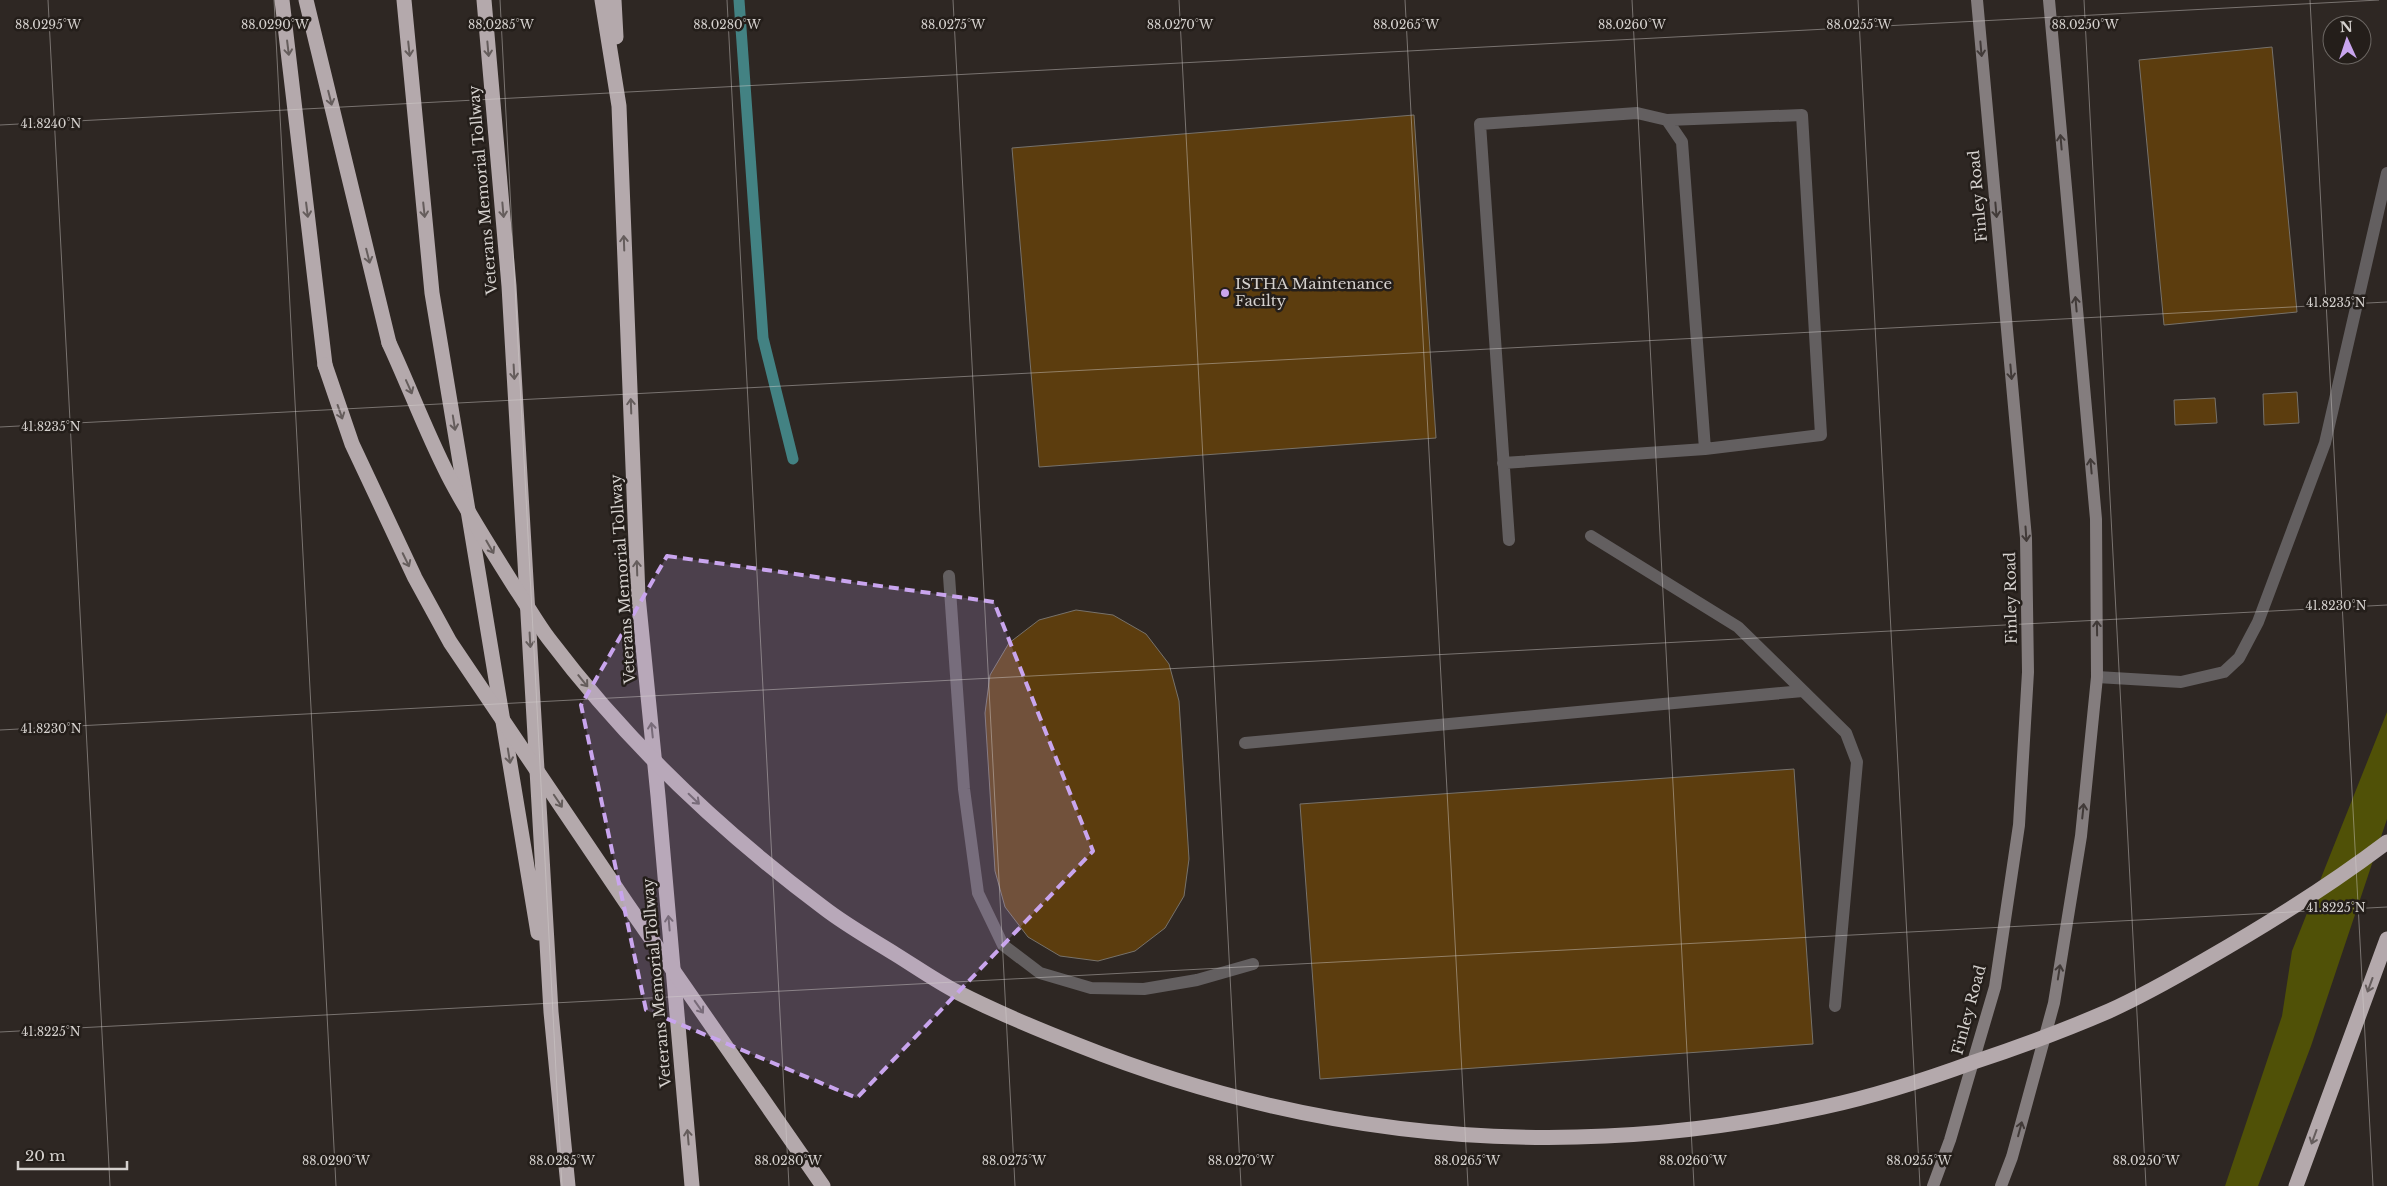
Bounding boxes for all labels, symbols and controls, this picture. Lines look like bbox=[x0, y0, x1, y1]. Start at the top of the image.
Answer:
north arrow bbox=[2322, 15, 2372, 65]
text: 88.0295°W bbox=[15, 17, 82, 32]
text: 88.0290°W bbox=[241, 17, 310, 32]
text: 88.0285°W bbox=[468, 17, 535, 32]
text: 88.0280°W bbox=[693, 17, 762, 32]
text: 88.0275°W bbox=[921, 17, 986, 32]
text: 88.0270°W bbox=[1147, 17, 1214, 32]
text: 88.0265°W bbox=[1373, 17, 1440, 32]
text: 88.0260°W bbox=[1598, 17, 1667, 32]
text: 88.0255°W bbox=[1826, 17, 1893, 32]
text: 88.0250°W bbox=[2051, 17, 2119, 32]
text: N bbox=[2339, 18, 2353, 36]
one-way arrow bbox=[283, 40, 293, 56]
one-way arrow bbox=[404, 40, 414, 56]
one-way arrow bbox=[483, 40, 493, 56]
one-way arrow bbox=[1976, 40, 1986, 56]
street label: Veterans Memorial Tollway bbox=[464, 84, 501, 297]
one-way arrow bbox=[326, 90, 335, 106]
text: 41.8240°N bbox=[21, 116, 82, 131]
one-way arrow bbox=[2057, 134, 2066, 150]
street label: Finley Road bbox=[1964, 149, 1991, 243]
one-way arrow bbox=[302, 202, 312, 218]
one-way arrow bbox=[420, 202, 429, 218]
one-way arrow bbox=[498, 202, 507, 218]
one-way arrow bbox=[1991, 202, 2001, 218]
one-way arrow bbox=[619, 235, 629, 252]
one-way arrow bbox=[364, 248, 373, 264]
place label: ISTHA Maintenance Facilty bbox=[1235, 274, 1392, 310]
marker: ISTHA Maintenance Facilty bbox=[1219, 287, 1231, 299]
text: 41.8235°N bbox=[2306, 295, 2366, 310]
one-way arrow bbox=[2071, 296, 2081, 312]
one-way arrow bbox=[510, 364, 519, 380]
one-way arrow bbox=[2006, 364, 2016, 380]
one-way arrow bbox=[404, 379, 414, 394]
one-way arrow bbox=[626, 398, 635, 414]
one-way arrow bbox=[336, 403, 346, 419]
one-way arrow bbox=[449, 415, 459, 431]
text: 41.8235°N bbox=[21, 419, 81, 434]
one-way arrow bbox=[2086, 458, 2096, 474]
street label: Veterans Memorial Tollway bbox=[606, 473, 639, 685]
one-way arrow bbox=[2021, 526, 2030, 542]
one-way arrow bbox=[486, 540, 496, 554]
one-way arrow bbox=[402, 552, 411, 567]
street label: Finley Road bbox=[2000, 552, 2021, 644]
one-way arrow bbox=[633, 560, 642, 576]
text: 41.8230°N bbox=[2305, 598, 2367, 613]
one-way arrow bbox=[2092, 620, 2101, 636]
one-way arrow bbox=[525, 631, 534, 647]
one-way arrow bbox=[577, 674, 588, 687]
text: 41.8230°N bbox=[20, 721, 82, 736]
one-way arrow bbox=[647, 722, 657, 738]
one-way arrow bbox=[504, 748, 514, 764]
one-way arrow bbox=[688, 793, 701, 805]
one-way arrow bbox=[552, 794, 563, 808]
one-way arrow bbox=[2079, 803, 2088, 819]
street label: Veterans Memorial Tollway bbox=[638, 877, 675, 1090]
text: 41.8225°N bbox=[2306, 900, 2366, 915]
one-way arrow bbox=[664, 916, 674, 932]
street label: Finley Road bbox=[1947, 963, 1990, 1057]
one-way arrow bbox=[2054, 964, 2064, 980]
one-way arrow bbox=[2365, 976, 2374, 992]
one-way arrow bbox=[694, 1000, 704, 1014]
text: 41.8225°N bbox=[21, 1024, 81, 1039]
one-way arrow bbox=[2015, 1122, 2025, 1138]
one-way arrow bbox=[2309, 1129, 2318, 1144]
one-way arrow bbox=[683, 1130, 693, 1146]
scale bar bbox=[18, 1138, 126, 1170]
text: 20 m bbox=[25, 1146, 65, 1165]
text: 88.0290°W bbox=[302, 1153, 371, 1168]
text: 88.0285°W bbox=[529, 1153, 596, 1168]
text: 88.0280°W bbox=[754, 1153, 823, 1168]
text: 88.0275°W bbox=[982, 1153, 1047, 1168]
text: 88.0270°W bbox=[1208, 1153, 1275, 1168]
text: 88.0265°W bbox=[1434, 1153, 1501, 1168]
text: 88.0260°W bbox=[1659, 1153, 1728, 1168]
text: 88.0255°W bbox=[1886, 1153, 1953, 1168]
text: 88.0250°W bbox=[2112, 1153, 2180, 1168]

